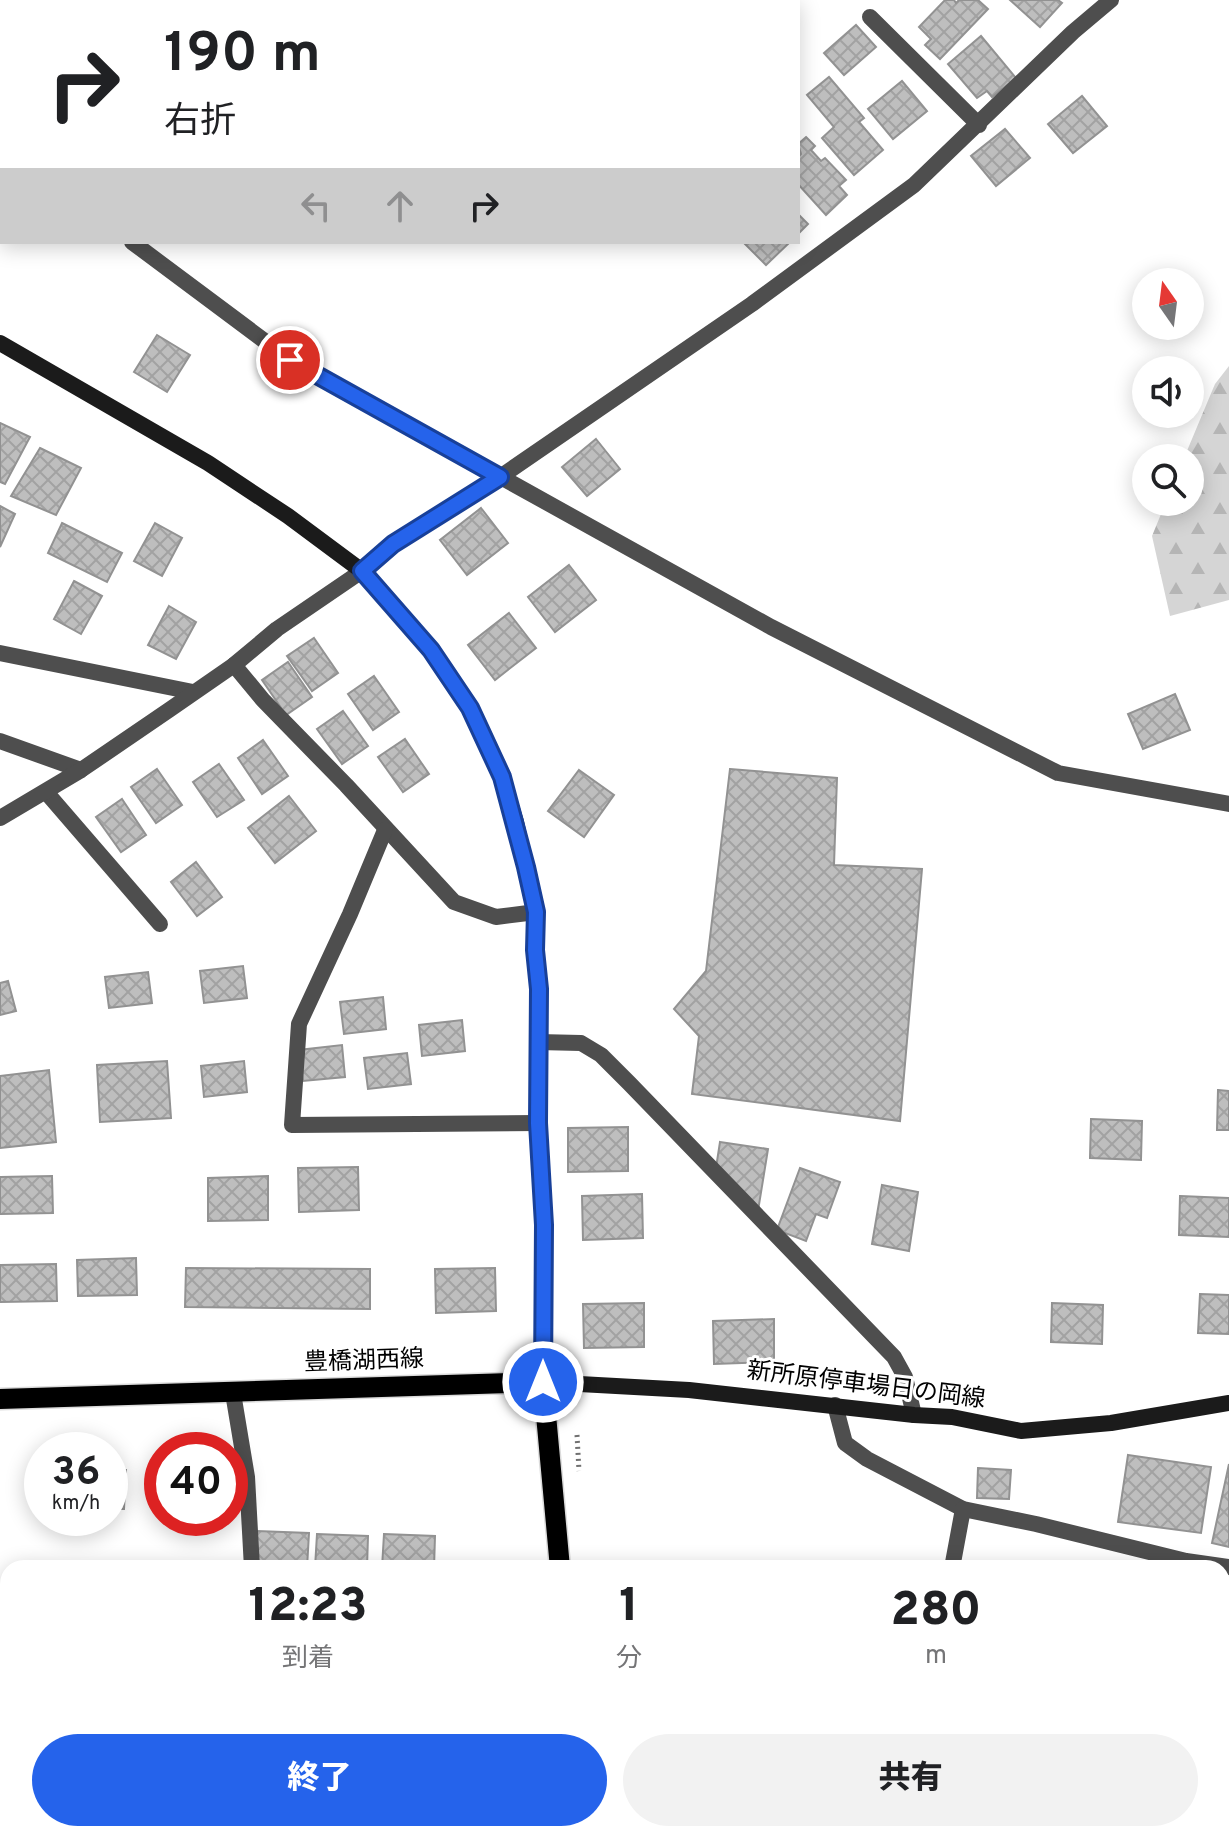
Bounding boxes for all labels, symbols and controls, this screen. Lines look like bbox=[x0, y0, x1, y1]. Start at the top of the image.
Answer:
text: 190 m bbox=[164, 21, 321, 91]
icon: right bbox=[32, 32, 136, 136]
text: 右折 bbox=[164, 100, 236, 146]
icon: left bbox=[294, 184, 338, 228]
icon: ahead bbox=[378, 184, 422, 228]
icon: right bbox=[462, 184, 506, 228]
north arrow bbox=[1132, 268, 1204, 340]
map controls bbox=[1132, 268, 1204, 516]
pin bbox=[256, 326, 324, 394]
icon: arrive bbox=[268, 338, 312, 382]
button: sound bbox=[1132, 356, 1204, 428]
button: search bbox=[1132, 444, 1204, 516]
position arrow bbox=[501, 1340, 585, 1424]
street label: 豊橋湖西線 bbox=[304, 1345, 424, 1379]
street label: 新所原停車場日の岡線 bbox=[745, 1356, 987, 1416]
speed limit sign: 40 bbox=[144, 1432, 248, 1536]
text: 36 bbox=[52, 1449, 100, 1499]
text: km/h bbox=[52, 1491, 100, 1517]
text: 12:23 bbox=[249, 1578, 368, 1638]
text: 1 bbox=[619, 1578, 639, 1638]
text: 280 bbox=[891, 1582, 981, 1642]
text: m bbox=[925, 1640, 947, 1673]
text: 到着 bbox=[282, 1643, 334, 1676]
text: 分 bbox=[616, 1643, 642, 1676]
button: 終了 bbox=[32, 1734, 607, 1826]
button: 共有 bbox=[623, 1734, 1198, 1826]

